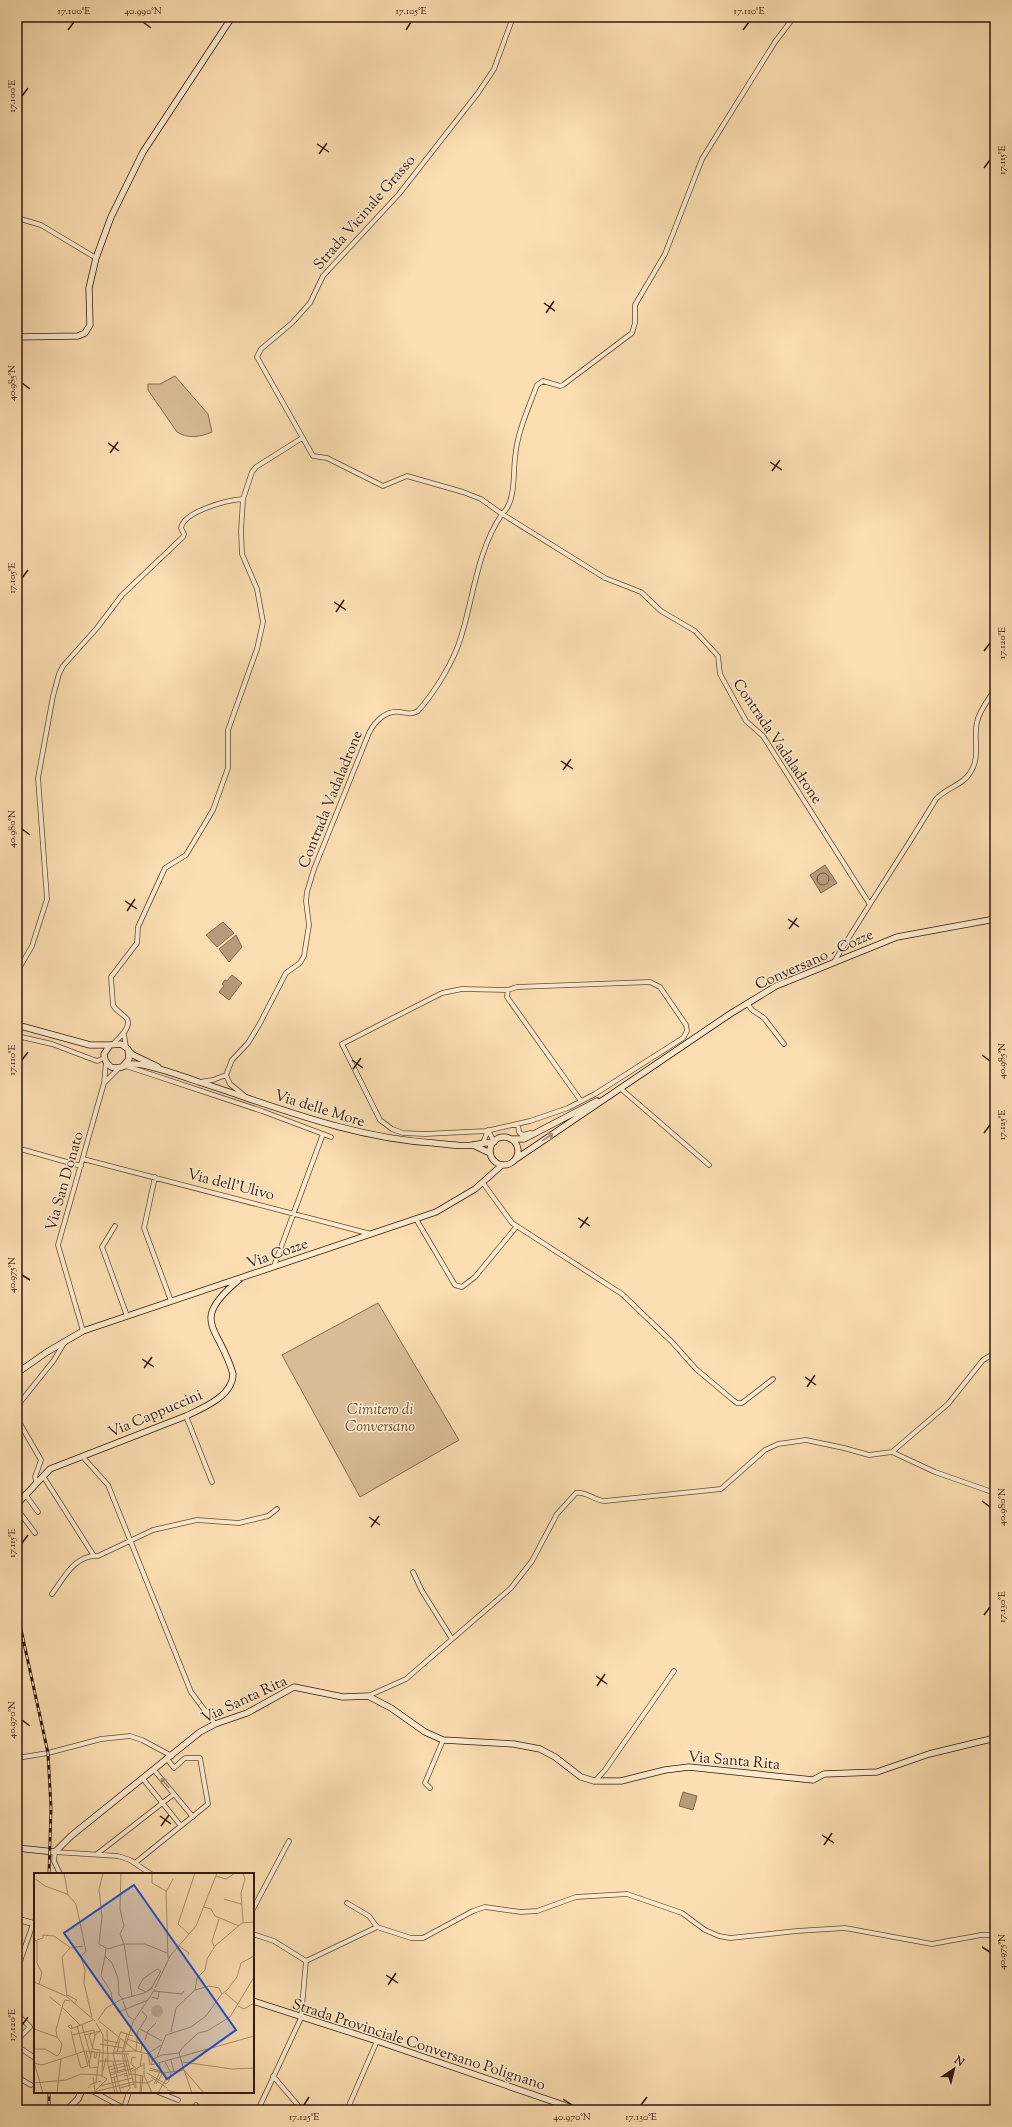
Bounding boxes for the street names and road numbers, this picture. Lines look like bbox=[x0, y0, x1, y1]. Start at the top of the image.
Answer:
street label: Strada Vicinale Grasso bbox=[309, 151, 421, 275]
street label: Contrada Vadaladrone bbox=[727, 675, 826, 809]
street label: Contrada Vadaladrone bbox=[294, 728, 369, 872]
street label: Conversano - Cozze bbox=[752, 925, 877, 996]
street label: Via delle More bbox=[272, 1086, 367, 1133]
street label: Via San Donato bbox=[41, 1129, 90, 1234]
street label: Via dell'Ulivo bbox=[185, 1164, 276, 1206]
street label: Via Cozze bbox=[244, 1234, 311, 1275]
street label: Via Cappuccini bbox=[105, 1385, 206, 1444]
street label: Via Santa Rita bbox=[198, 1671, 291, 1729]
street label: Via Santa Rita bbox=[687, 1747, 781, 1776]
street label: Strada Provinciale Conversano Polignano bbox=[289, 1994, 548, 2096]

